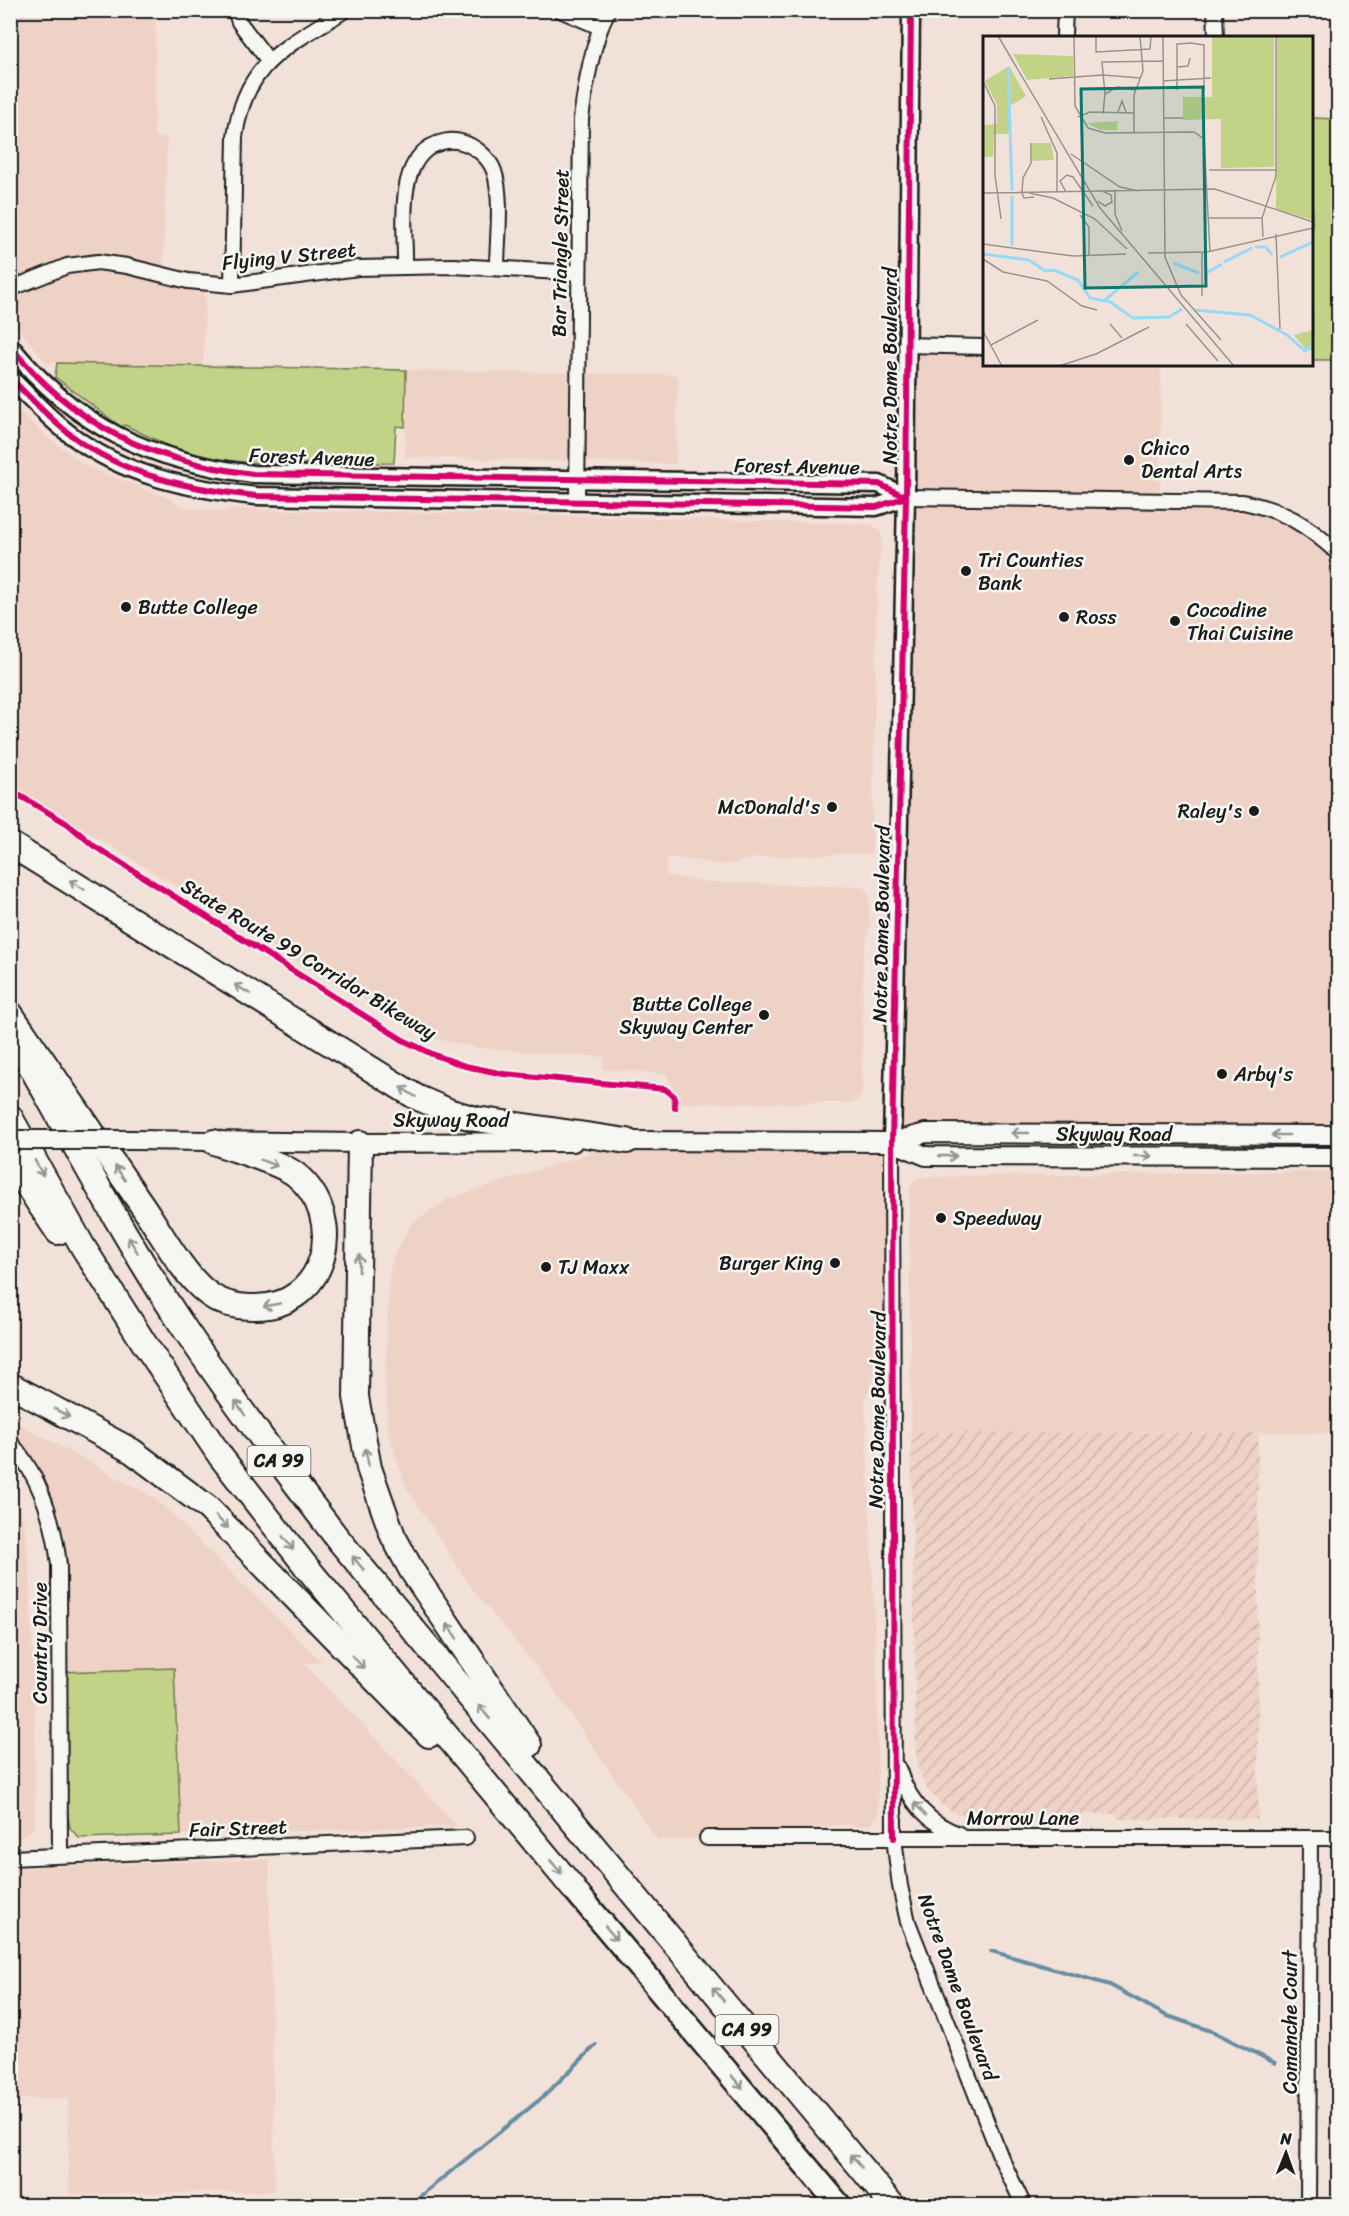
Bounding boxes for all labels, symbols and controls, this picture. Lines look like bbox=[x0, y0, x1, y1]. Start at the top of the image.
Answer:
inset map bbox=[983, 36, 1313, 366]
street label: Bar Triangle Street bbox=[542, 168, 579, 337]
street label: Flying V Street bbox=[220, 232, 358, 281]
street label: Notre Dame Boulevard bbox=[873, 266, 908, 465]
place label: Chico Dental Arts bbox=[1141, 431, 1243, 489]
street label: Forest Avenue bbox=[248, 438, 375, 477]
street label: Forest Avenue bbox=[734, 448, 860, 485]
marker: Chico Dental Arts bbox=[1122, 453, 1136, 467]
place label: Tri Counties Bank bbox=[978, 543, 1084, 601]
marker: Tri Counties Bank bbox=[959, 564, 973, 578]
place label: Butte College bbox=[138, 590, 258, 625]
place label: Cocodine Thai Cuisine bbox=[1187, 593, 1294, 651]
marker: Butte College bbox=[119, 600, 133, 614]
place label: Ross bbox=[1076, 600, 1118, 635]
marker: Ross bbox=[1057, 610, 1071, 624]
marker: Cocodine Thai Cuisine bbox=[1168, 614, 1182, 628]
place label: McDonald's bbox=[718, 790, 821, 825]
place label: Raley's bbox=[1178, 794, 1243, 829]
marker: McDonald's bbox=[825, 800, 839, 814]
marker: Raley's bbox=[1247, 804, 1261, 818]
street label: Notre Dame Boulevard bbox=[862, 824, 901, 1023]
street label: State Route 99 Corridor Bikeway bbox=[174, 869, 444, 1050]
one-way arrow bbox=[69, 879, 86, 891]
one-way arrow bbox=[234, 982, 251, 995]
place label: Butte College Skyway Center bbox=[620, 987, 754, 1045]
marker: Butte College Skyway Center bbox=[757, 1008, 771, 1022]
place label: Arby's bbox=[1233, 1057, 1294, 1092]
marker: Arby's bbox=[1215, 1067, 1229, 1081]
one-way arrow bbox=[400, 1085, 417, 1097]
street label: Skyway Road bbox=[393, 1103, 510, 1138]
street label: Skyway Road bbox=[1056, 1117, 1173, 1152]
one-way arrow bbox=[1010, 1127, 1030, 1139]
one-way arrow bbox=[1271, 1129, 1291, 1141]
one-way arrow bbox=[937, 1150, 957, 1162]
one-way arrow bbox=[1132, 1150, 1152, 1162]
one-way arrow bbox=[34, 1158, 45, 1176]
one-way arrow bbox=[259, 1158, 278, 1169]
one-way arrow bbox=[114, 1166, 126, 1182]
place label: Speedway bbox=[953, 1201, 1042, 1236]
marker: Speedway bbox=[934, 1211, 948, 1225]
one-way arrow bbox=[127, 1237, 139, 1254]
place label: Burger King bbox=[719, 1246, 823, 1281]
place label: TJ Maxx bbox=[558, 1250, 630, 1285]
one-way arrow bbox=[353, 1254, 365, 1274]
marker: Burger King bbox=[828, 1256, 842, 1270]
marker: TJ Maxx bbox=[539, 1260, 553, 1274]
one-way arrow bbox=[263, 1300, 282, 1311]
street label: Notre Dame Boulevard bbox=[858, 1310, 897, 1509]
one-way arrow bbox=[234, 1400, 246, 1416]
one-way arrow bbox=[53, 1407, 70, 1419]
road number: CA 99 bbox=[248, 1446, 310, 1476]
one-way arrow bbox=[361, 1448, 372, 1468]
one-way arrow bbox=[215, 1515, 230, 1530]
one-way arrow bbox=[282, 1535, 295, 1551]
one-way arrow bbox=[351, 1556, 365, 1571]
street label: Country Drive bbox=[23, 1582, 58, 1704]
one-way arrow bbox=[446, 1623, 458, 1640]
one-way arrow bbox=[351, 1655, 366, 1670]
one-way arrow bbox=[477, 1704, 490, 1720]
street label: Morrow Lane bbox=[967, 1801, 1079, 1836]
one-way arrow bbox=[913, 1802, 927, 1817]
street label: Fair Street bbox=[188, 1809, 288, 1848]
one-way arrow bbox=[549, 1859, 563, 1874]
street label: Notre Dame Boulevard bbox=[907, 1889, 1008, 2087]
one-way arrow bbox=[604, 1925, 618, 1940]
street label: Comanche Court bbox=[1273, 1949, 1308, 2094]
one-way arrow bbox=[711, 1987, 725, 2002]
road number: CA 99 bbox=[716, 2015, 778, 2045]
one-way arrow bbox=[730, 2074, 743, 2090]
north arrow bbox=[1256, 2123, 1316, 2183]
text: N bbox=[1279, 2124, 1293, 2153]
one-way arrow bbox=[849, 2153, 862, 2169]

